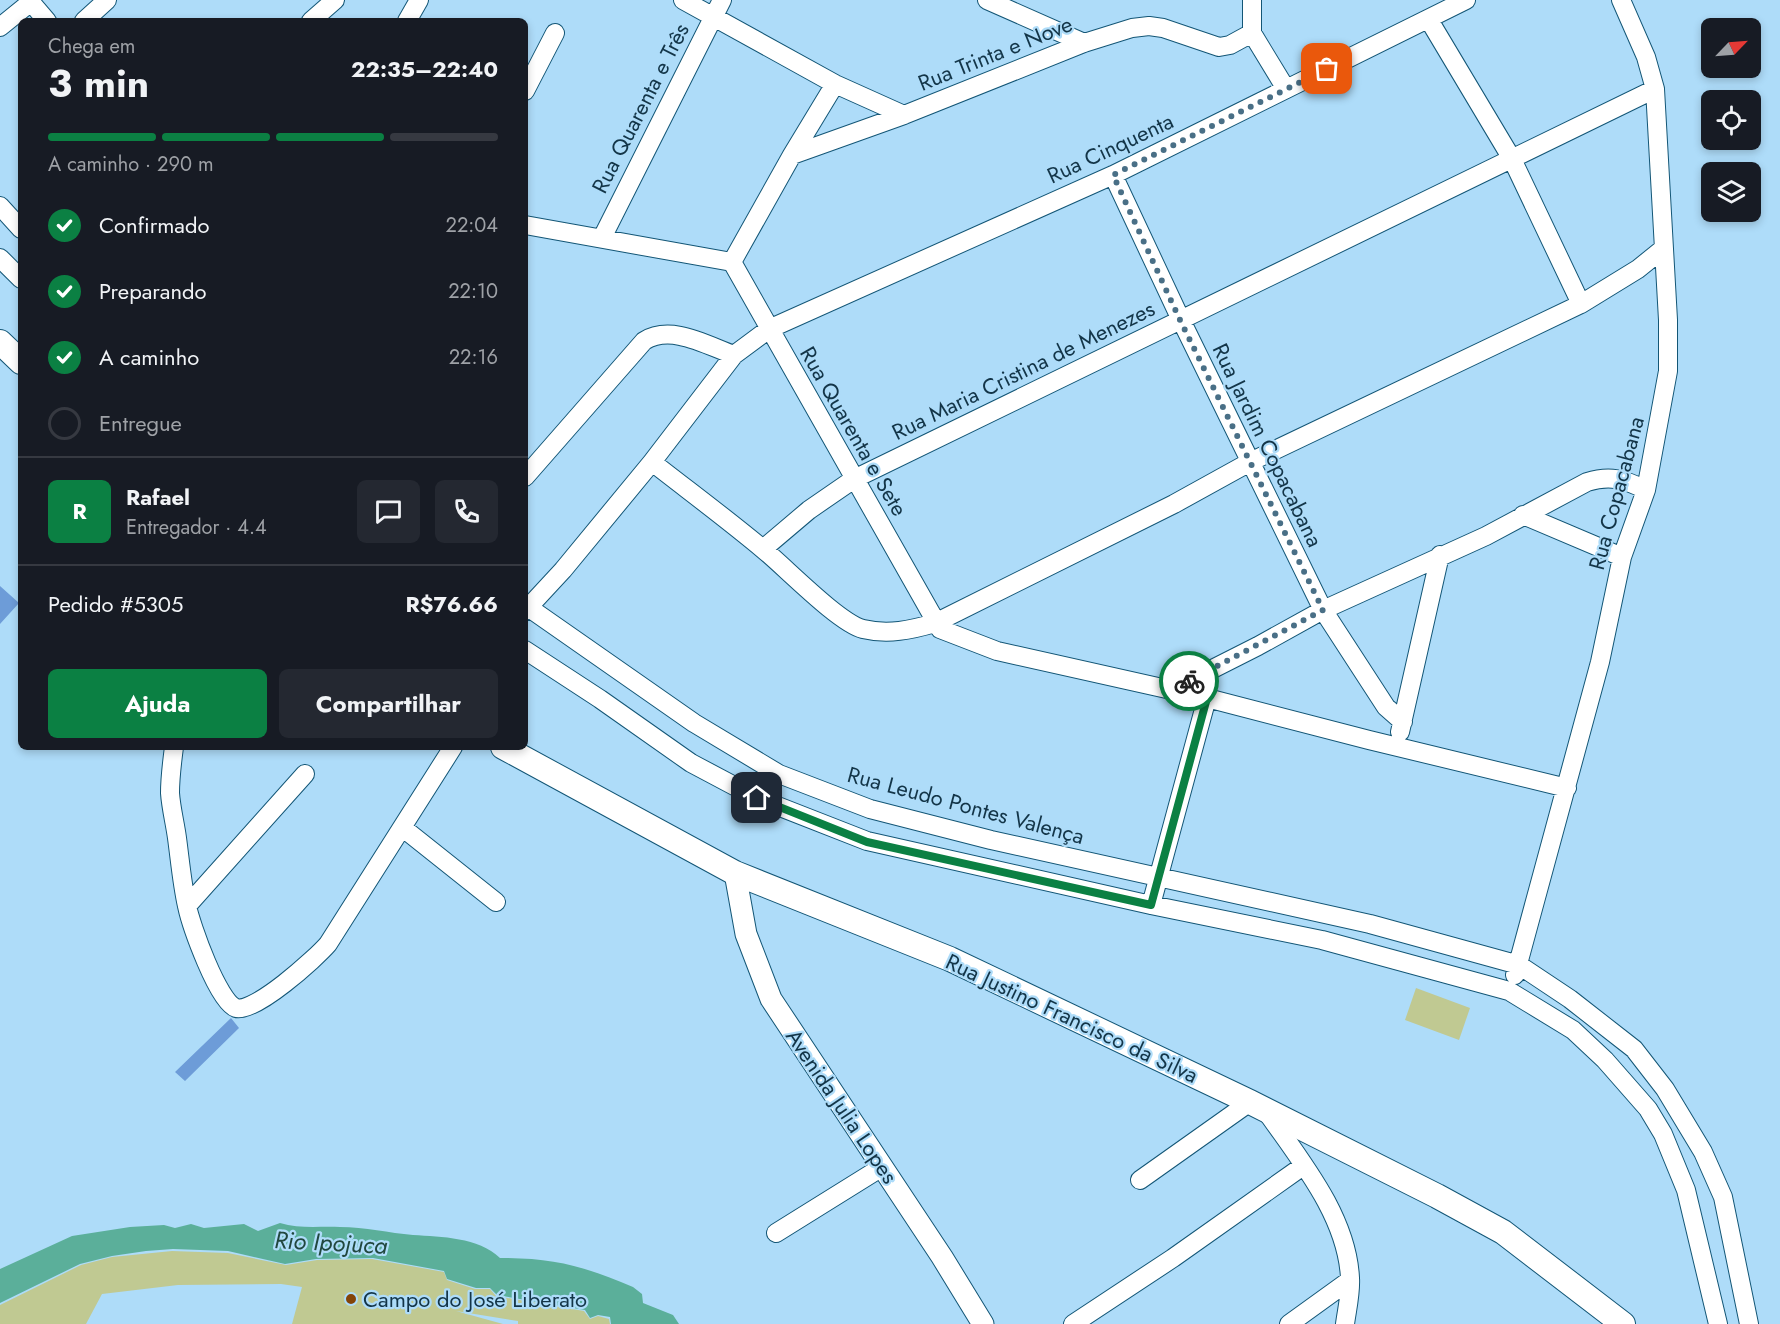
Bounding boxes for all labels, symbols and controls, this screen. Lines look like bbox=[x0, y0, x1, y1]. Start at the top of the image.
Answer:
street label: Rua Trinta e Nove bbox=[913, 7, 1077, 99]
street label: Rua Quarenta e Três bbox=[583, 17, 697, 199]
north arrow bbox=[1701, 18, 1761, 78]
map controls bbox=[1701, 18, 1761, 222]
text: Chega em bbox=[48, 32, 135, 61]
pin bbox=[1301, 43, 1352, 94]
icon: bag bbox=[1310, 52, 1343, 85]
text: 22:35–22:40 bbox=[351, 53, 498, 85]
text: 3 min bbox=[48, 55, 149, 112]
button: locate bbox=[1701, 90, 1761, 150]
street label: Rua Cinquenta bbox=[1042, 105, 1178, 191]
text: A caminho · 290 m bbox=[48, 150, 214, 179]
button: layers bbox=[1701, 162, 1761, 222]
icon: check bbox=[48, 209, 81, 242]
text: Confirmado bbox=[99, 209, 209, 241]
text: 22:04 bbox=[446, 211, 498, 240]
icon: check bbox=[48, 275, 81, 308]
text: Preparando bbox=[99, 275, 207, 307]
text: 22:10 bbox=[448, 277, 498, 306]
street label: Rua Maria Cristina de Menezes bbox=[886, 292, 1160, 448]
street label: Rua Jardim Copacabana bbox=[1205, 338, 1331, 552]
street label: Rua Quarenta e Sete bbox=[792, 340, 916, 522]
icon: check bbox=[48, 341, 81, 374]
text: A caminho bbox=[99, 341, 199, 373]
text: 22:16 bbox=[449, 343, 498, 372]
text: Entregue bbox=[99, 407, 182, 439]
street label: Rua Copacabana bbox=[1580, 413, 1652, 573]
button: chat bbox=[357, 480, 420, 543]
button: phone bbox=[435, 480, 498, 543]
text: Rafael bbox=[126, 481, 190, 513]
text: R bbox=[72, 495, 87, 527]
text: Entregador · 4.4 bbox=[126, 513, 267, 542]
text: Pedido #5305 bbox=[48, 588, 183, 620]
text: R$76.66 bbox=[406, 588, 498, 620]
courier bbox=[1159, 651, 1219, 711]
icon: bike bbox=[1173, 665, 1206, 698]
button: Ajuda bbox=[48, 669, 267, 738]
button: Compartilhar bbox=[279, 669, 498, 738]
street label: Rua Leudo Pontes Valença bbox=[844, 758, 1088, 852]
pin bbox=[731, 772, 782, 823]
icon: home bbox=[740, 781, 773, 814]
street label: Rua Justino Francisco da Silva bbox=[941, 945, 1203, 1091]
street label: Avenida Julia Lopes bbox=[778, 1022, 906, 1190]
water label: Rio Ipojuca bbox=[274, 1222, 388, 1263]
place label: Campo do José Liberato bbox=[363, 1283, 587, 1315]
marker: Campo do José Liberato bbox=[344, 1292, 358, 1306]

